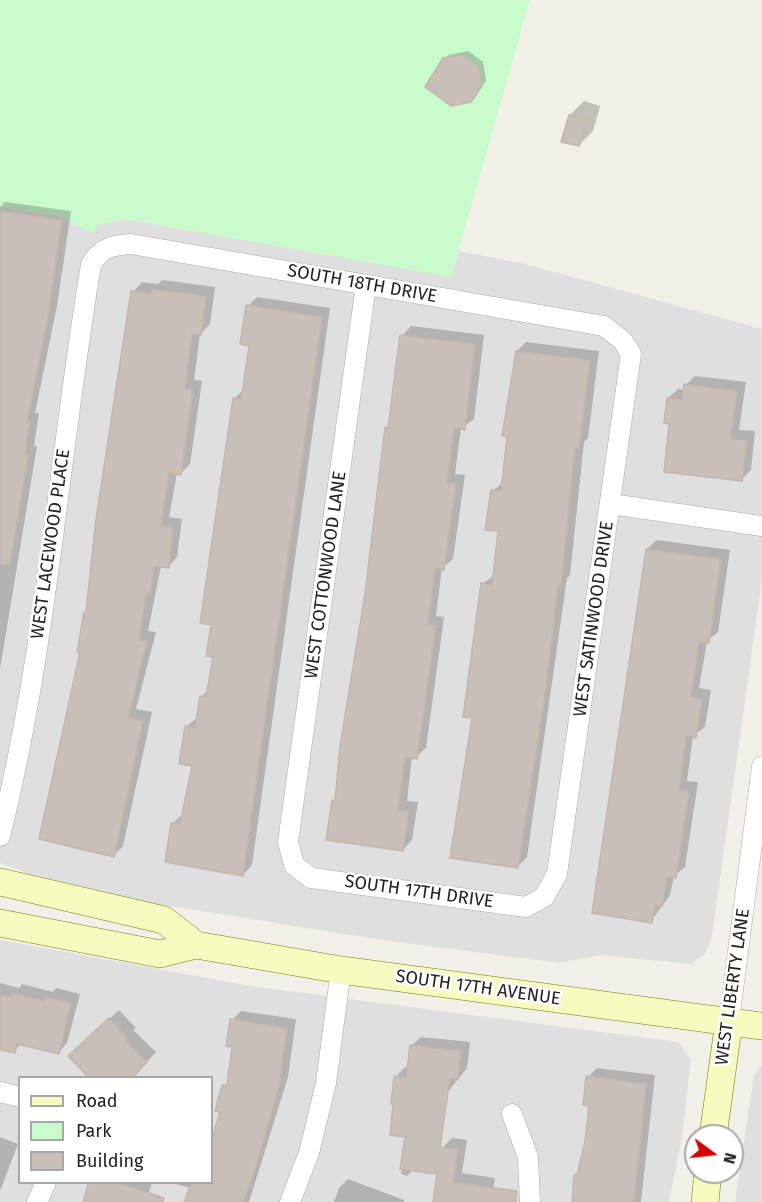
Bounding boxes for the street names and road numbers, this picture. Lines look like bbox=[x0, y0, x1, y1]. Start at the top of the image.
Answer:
street label: SOUTH 18TH DRIVE bbox=[285, 260, 439, 308]
street label: WEST LACEWOOD PLACE bbox=[27, 447, 75, 641]
street label: WEST COTTONWOOD LANE bbox=[301, 470, 351, 680]
street label: WEST SATINWOOD DRIVE bbox=[570, 520, 618, 718]
street label: SOUTH 17TH DRIVE bbox=[343, 871, 495, 913]
street label: WEST LIBERTY LANE bbox=[711, 907, 755, 1067]
street label: SOUTH 17TH AVENUE bbox=[394, 966, 562, 1010]

